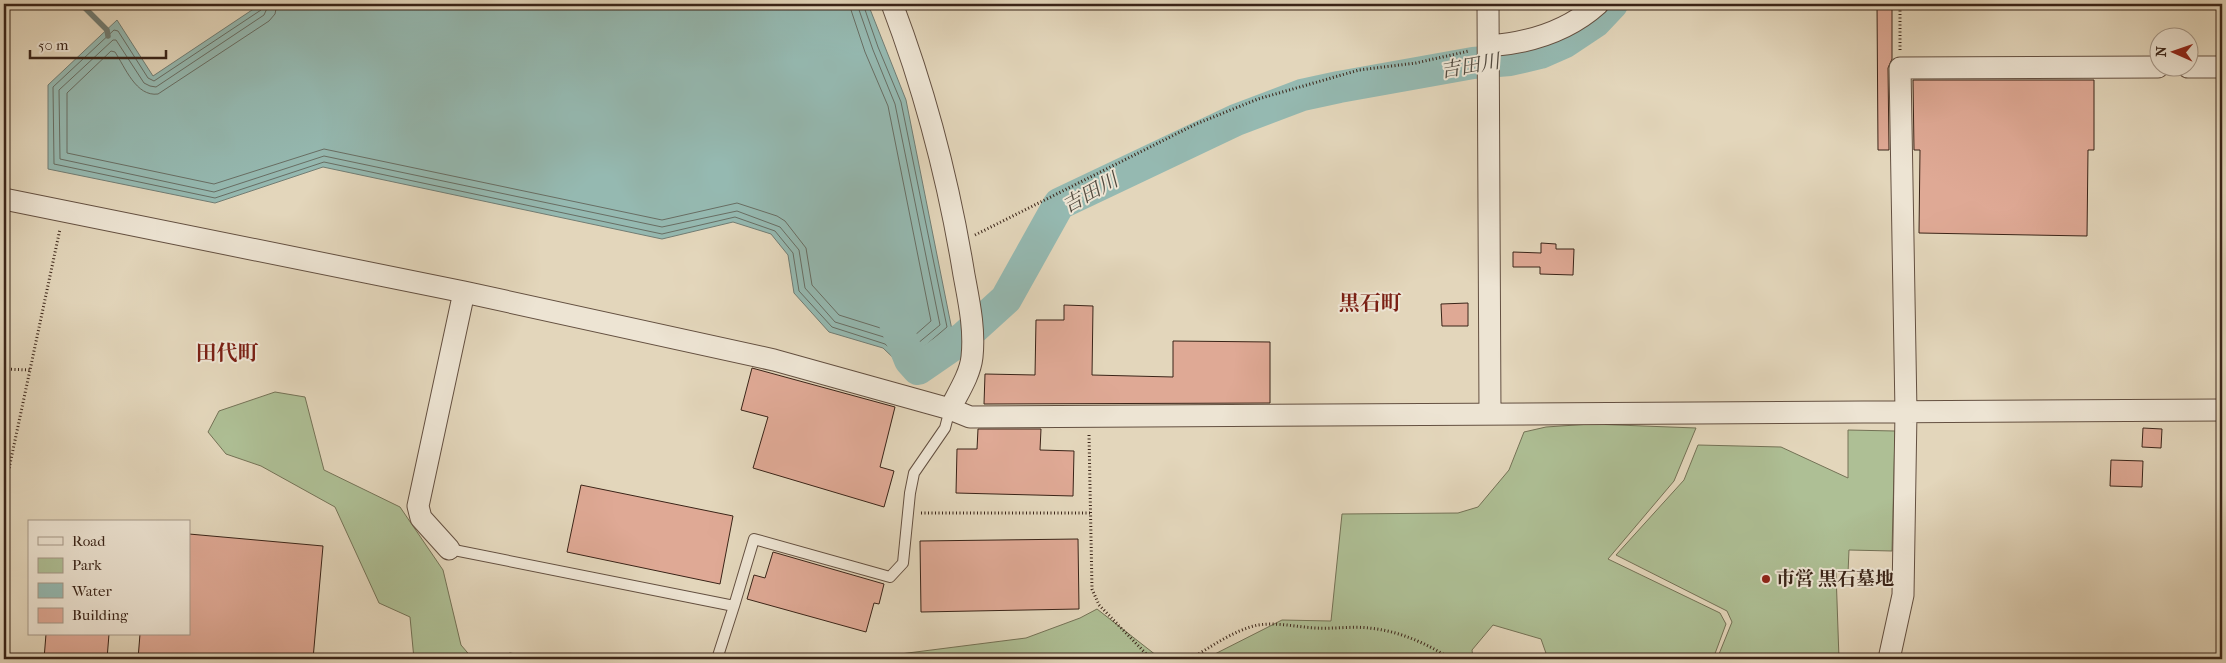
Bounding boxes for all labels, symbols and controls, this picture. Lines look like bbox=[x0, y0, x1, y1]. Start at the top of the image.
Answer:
scale bar bbox=[30, 28, 166, 60]
north arrow bbox=[2148, 28, 2198, 78]
text: 50 m bbox=[38, 36, 69, 54]
text: N bbox=[2153, 46, 2170, 57]
water label: 吉田川 bbox=[1438, 49, 1504, 83]
water label: 吉田川 bbox=[1058, 167, 1124, 218]
district label: 黒石町 bbox=[1339, 291, 1402, 315]
district label: 田代町 bbox=[196, 341, 259, 365]
legend bbox=[28, 520, 190, 636]
text: Road bbox=[72, 532, 106, 550]
text: Park bbox=[72, 556, 102, 574]
place label: 市営 黒石墓地 bbox=[1776, 568, 1894, 590]
marker: 市営 黒石墓地 bbox=[1760, 573, 1772, 585]
text: Water bbox=[71, 582, 112, 600]
text: Building bbox=[72, 606, 129, 624]

